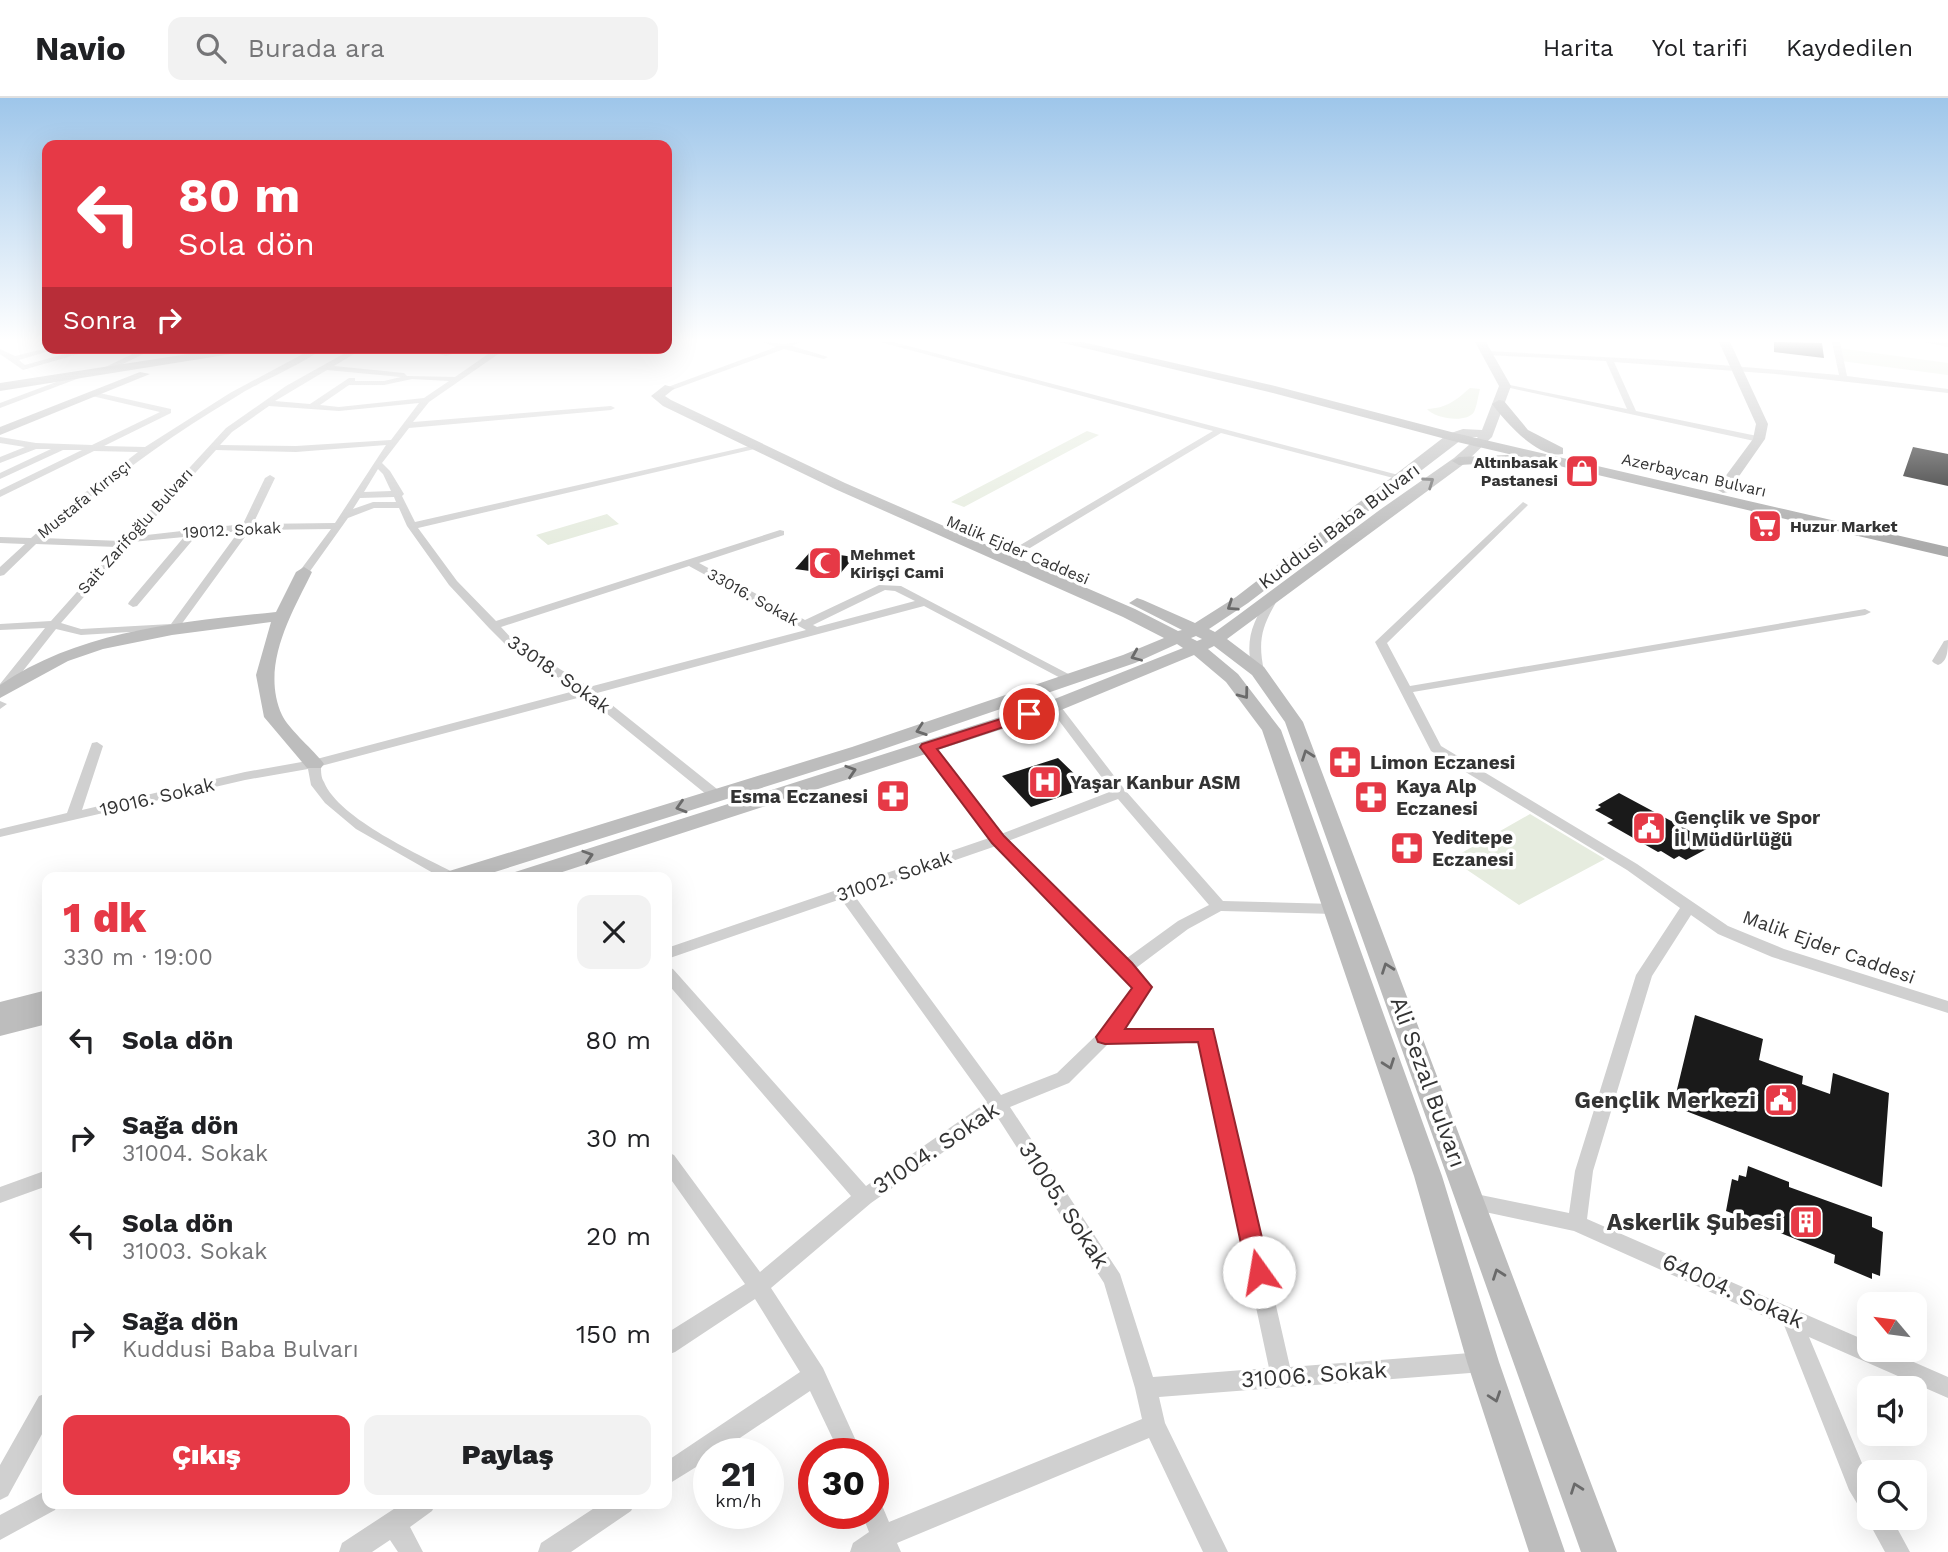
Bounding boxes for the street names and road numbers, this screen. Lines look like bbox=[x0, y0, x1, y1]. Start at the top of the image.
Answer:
street label: Azerbaycan Bulvarı bbox=[1620, 449, 1768, 501]
street label: Mustafa Kırısçı bbox=[33, 456, 135, 542]
street label: Kuddusi Baba Bulvarı bbox=[1254, 458, 1424, 594]
street label: Sait Zarifoğlu Bulvarı bbox=[73, 464, 197, 598]
street label: Malik Ejder Caddesi bbox=[944, 511, 1092, 589]
street label: 19012. Sokak bbox=[182, 518, 282, 542]
street label: 33016. Sokak bbox=[704, 564, 802, 630]
street label: 33018. Sokak bbox=[503, 630, 615, 718]
street label: 19016. Sokak bbox=[97, 773, 217, 821]
street label: 31002. Sokak bbox=[833, 845, 955, 906]
street label: Malik Ejder Caddesi bbox=[1740, 905, 1918, 989]
street label: Ali Sezal Bulvarı bbox=[1385, 993, 1471, 1171]
street label: 31004. Sokak bbox=[868, 1096, 1004, 1200]
street label: 31005. Sokak bbox=[1013, 1137, 1115, 1273]
street label: 64004. Sokak bbox=[1658, 1248, 1808, 1334]
street label: 31006. Sokak bbox=[1240, 1356, 1388, 1394]

